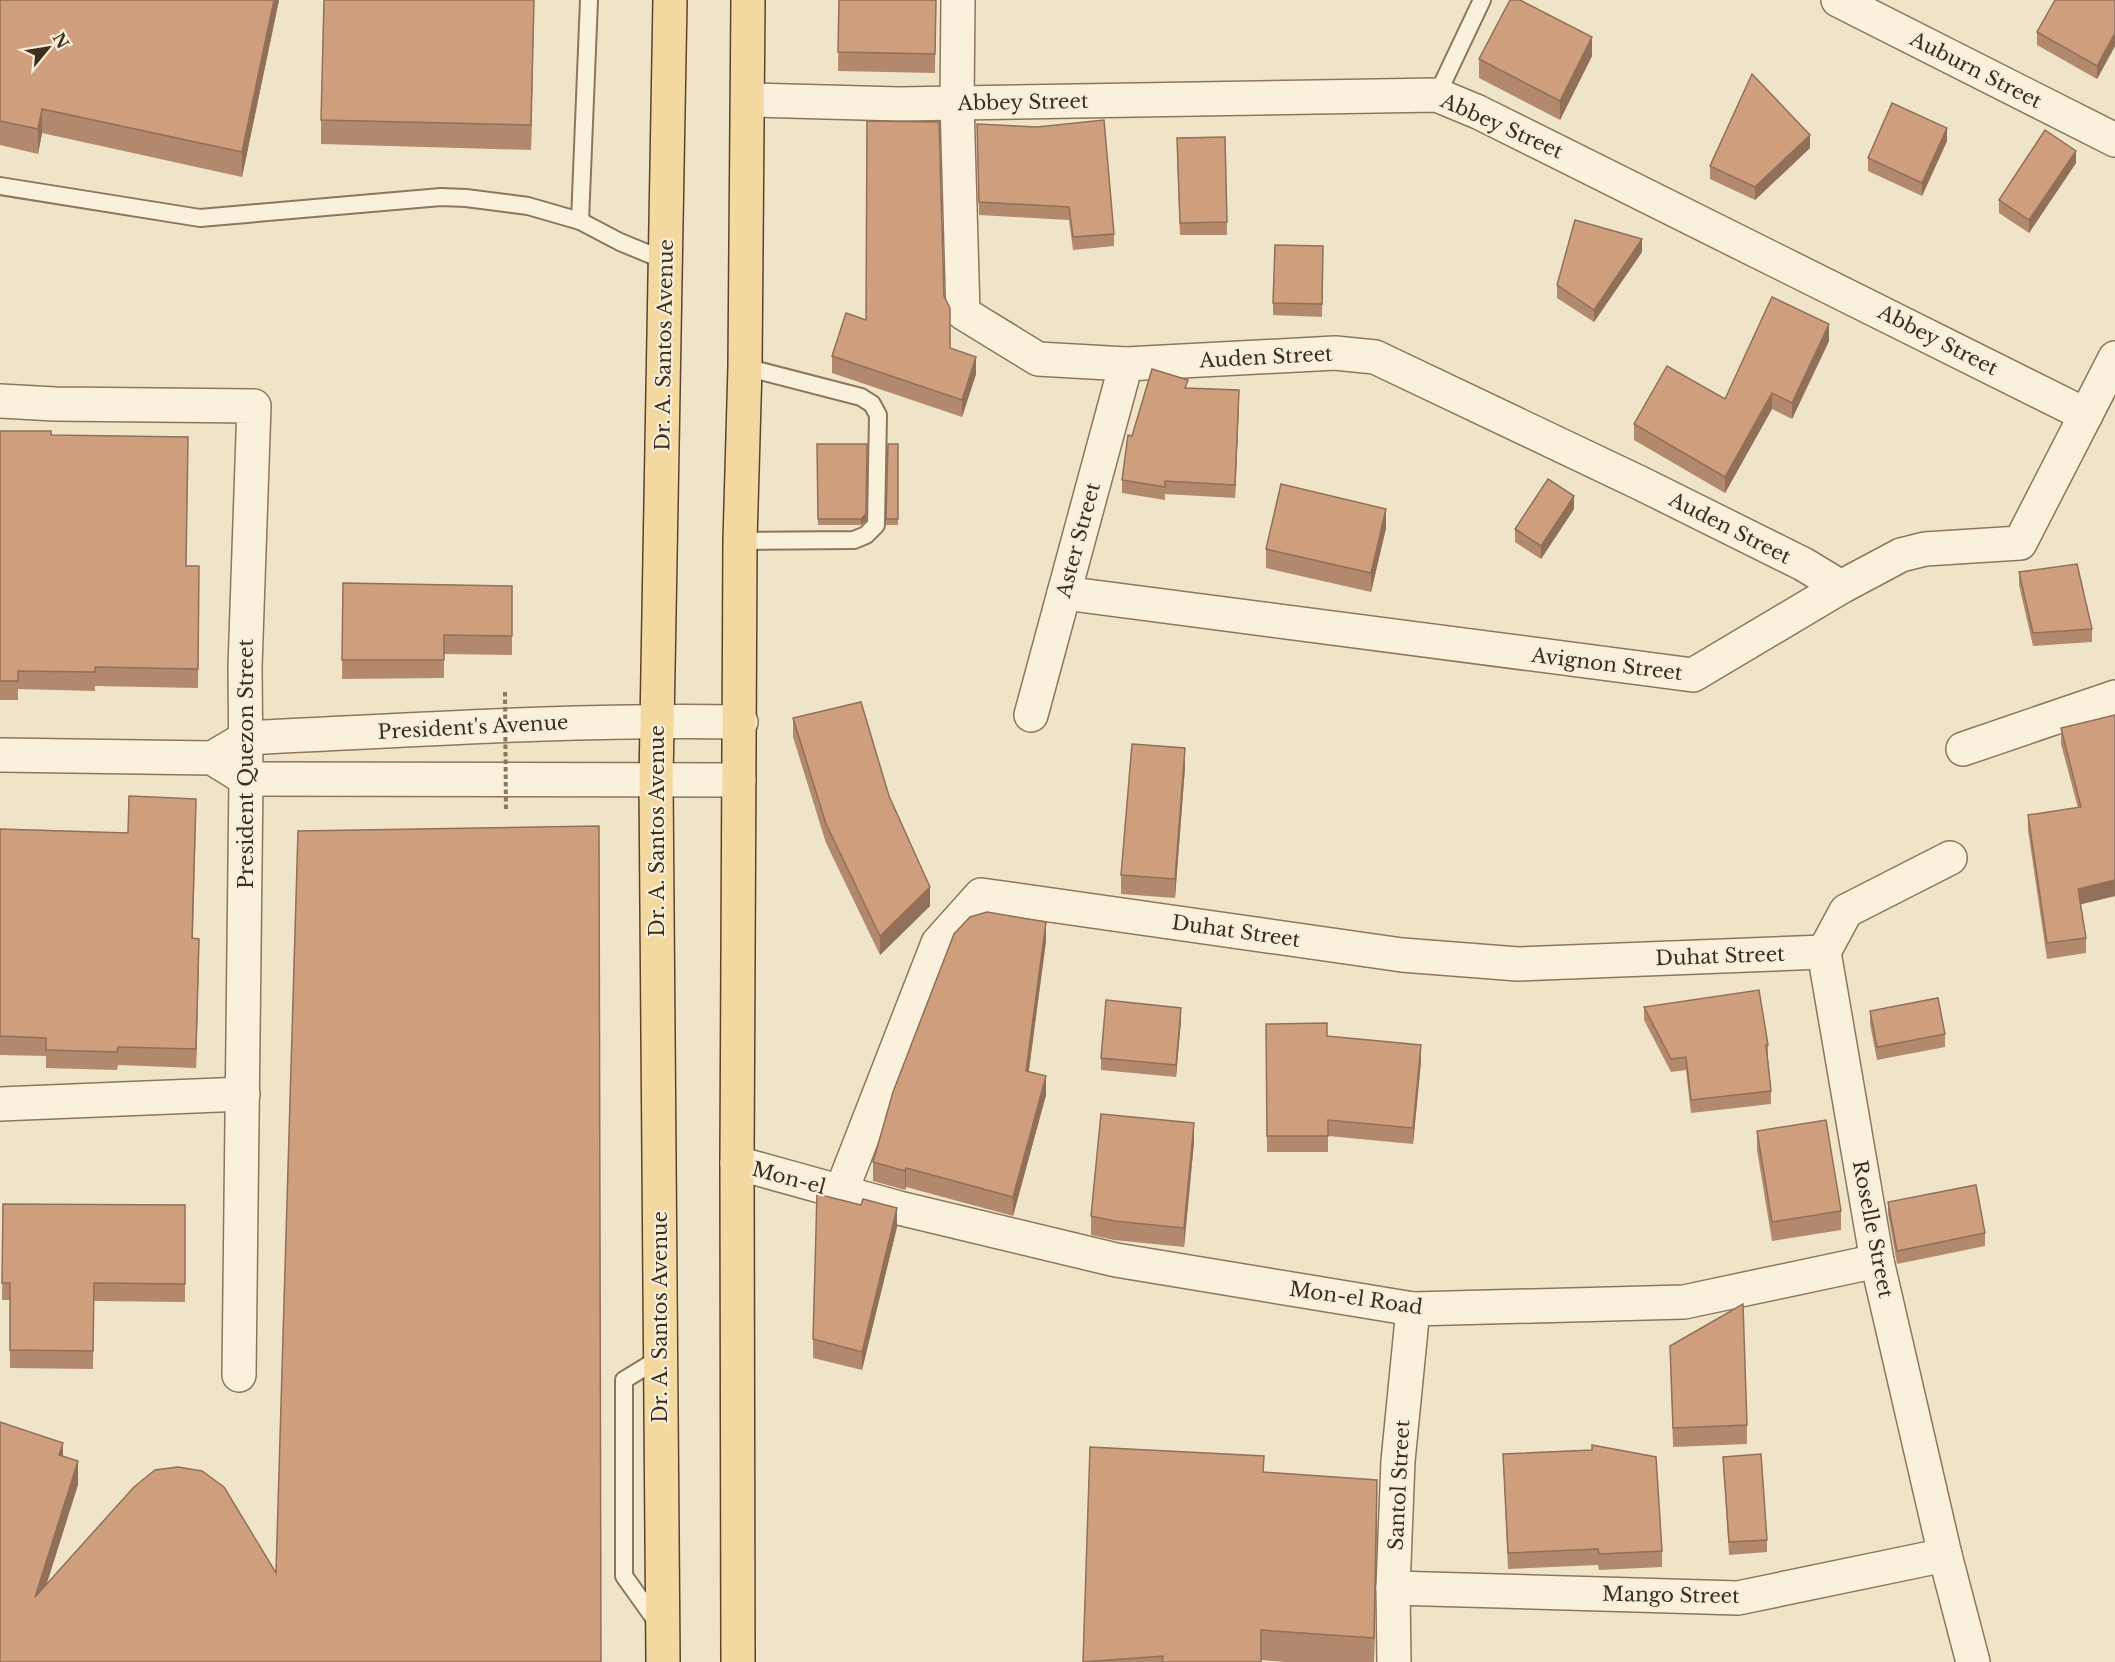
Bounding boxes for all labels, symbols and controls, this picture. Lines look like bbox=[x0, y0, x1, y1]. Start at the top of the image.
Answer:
north arrow bbox=[18, 18, 78, 78]
street label: Auburn Street bbox=[1905, 26, 2046, 114]
text: N bbox=[49, 29, 73, 52]
street label: Abbey Street bbox=[1436, 88, 1567, 164]
street label: Abbey Street bbox=[956, 89, 1089, 115]
street label: Dr. A. Santos Avenue bbox=[650, 239, 678, 451]
street label: Abbey Street bbox=[1873, 299, 2002, 381]
street label: Auden Street bbox=[1198, 342, 1334, 373]
street label: Aster Street bbox=[1051, 479, 1105, 601]
street label: Auden Street bbox=[1664, 487, 1795, 569]
street label: President Quezon Street bbox=[234, 638, 258, 889]
street label: Avignon Street bbox=[1529, 643, 1684, 685]
street label: President's Avenue bbox=[377, 710, 569, 744]
street label: Dr. A. Santos Avenue bbox=[645, 725, 669, 937]
street label: Duhat Street bbox=[1170, 910, 1302, 952]
street label: Duhat Street bbox=[1655, 942, 1786, 970]
street label: Mon-el bbox=[750, 1157, 828, 1199]
street label: Roselle Street bbox=[1848, 1158, 1898, 1300]
street label: Dr. A. Santos Avenue bbox=[648, 1211, 672, 1423]
street label: Mon-el Road bbox=[1288, 1277, 1424, 1319]
street label: Santol Street bbox=[1384, 1419, 1414, 1551]
street label: Mango Street bbox=[1602, 1582, 1740, 1608]

